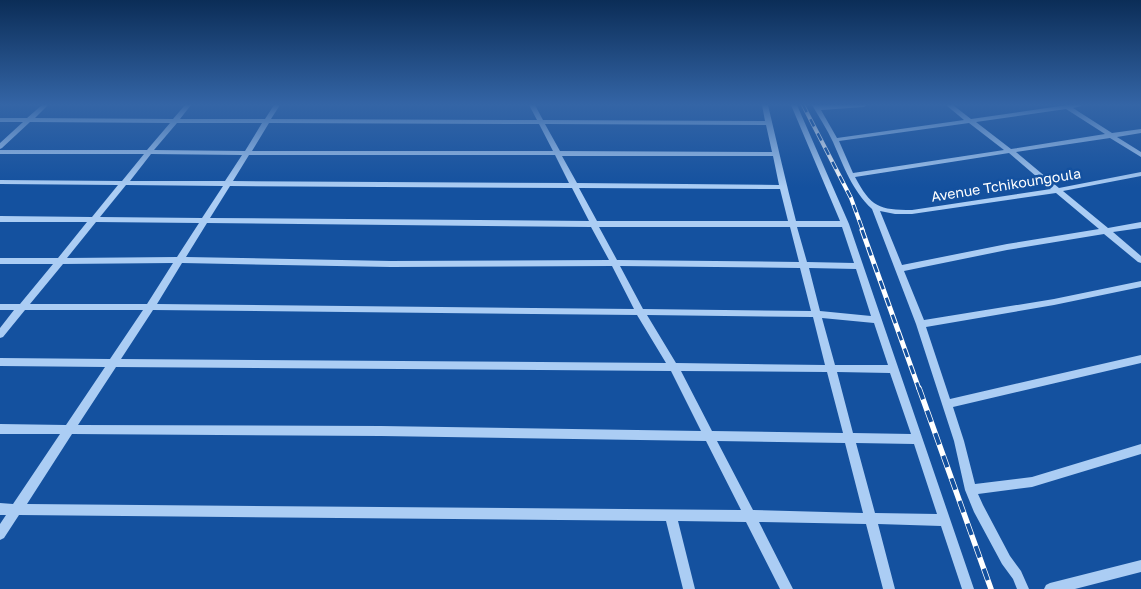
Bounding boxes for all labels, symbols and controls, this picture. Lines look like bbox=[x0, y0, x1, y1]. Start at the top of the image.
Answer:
street label: Avenue Tchikoungoula bbox=[930, 164, 1082, 205]

